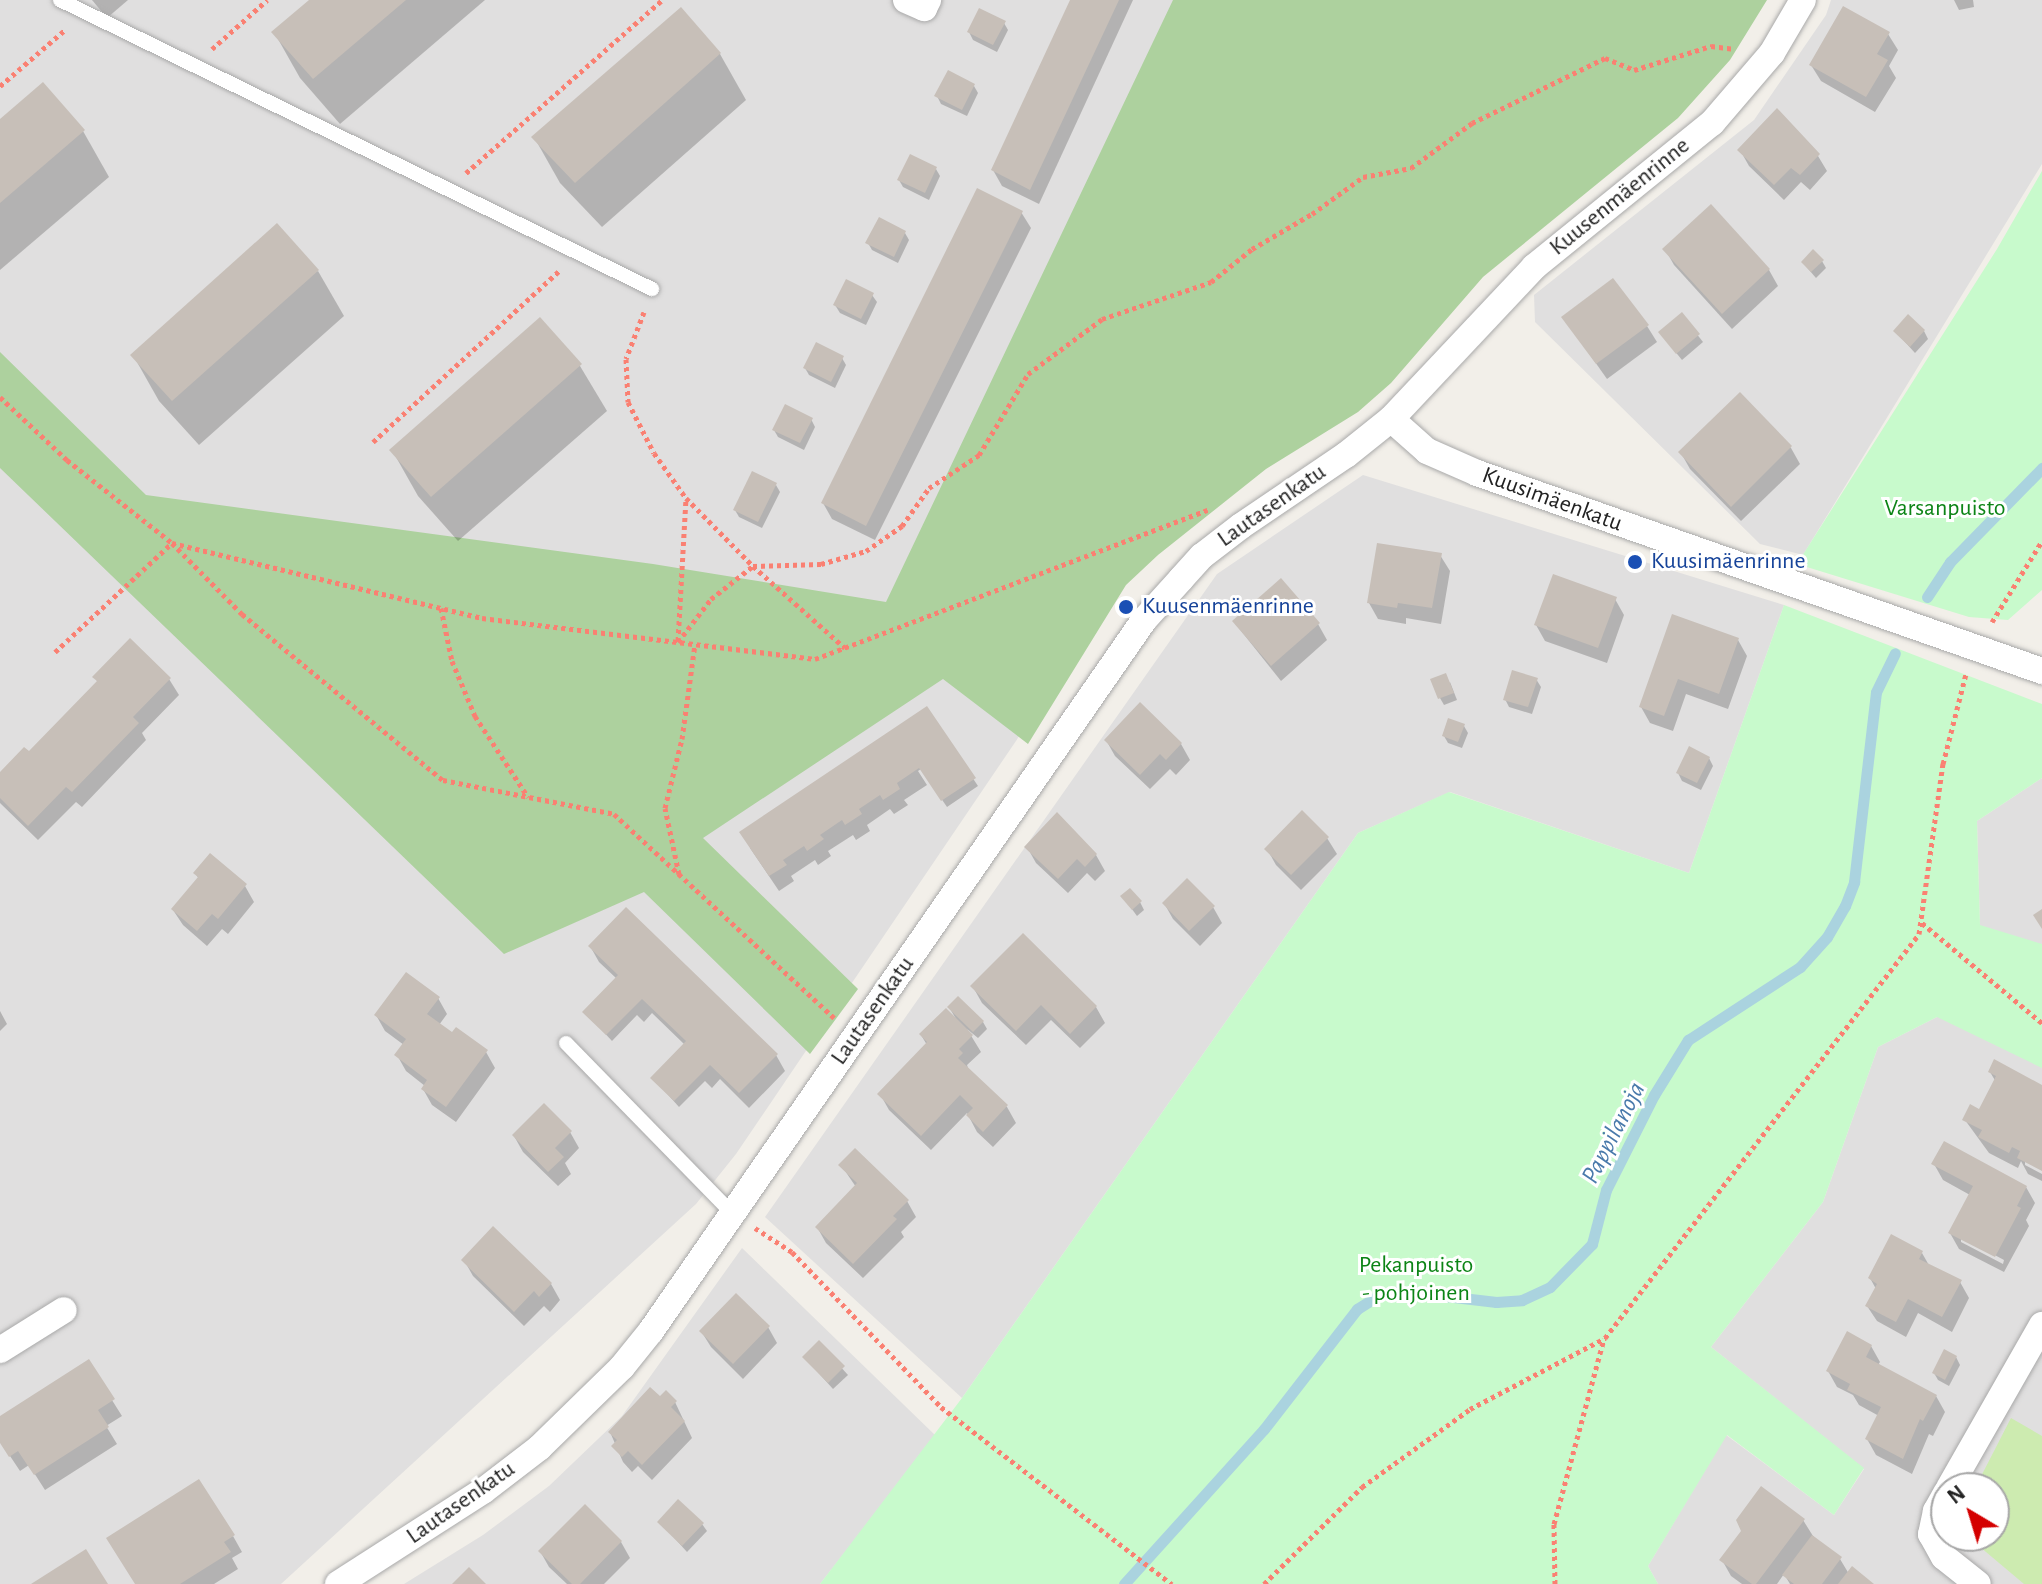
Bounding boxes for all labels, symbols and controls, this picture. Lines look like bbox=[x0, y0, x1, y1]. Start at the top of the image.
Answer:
street label: Kuusenmäenrinne bbox=[1544, 132, 1696, 262]
street label: Lautasenkatu bbox=[1212, 458, 1332, 554]
street label: Kuusimäenkatu bbox=[1478, 461, 1626, 539]
park label: Varsanpuisto bbox=[1884, 495, 2006, 523]
place label: Kuusimäenrinne bbox=[1651, 548, 1806, 576]
marker: Kuusimäenrinne bbox=[1626, 553, 1644, 571]
place label: Kuusenmäenrinne bbox=[1142, 593, 1314, 621]
marker: Kuusenmäenrinne bbox=[1117, 598, 1135, 616]
street label: Lautasenkatu bbox=[825, 951, 921, 1071]
water label: Pappilanoja bbox=[1575, 1077, 1653, 1189]
park label: Pekanpuisto - pohjoinen bbox=[1359, 1252, 1473, 1308]
street label: Lautasenkatu bbox=[401, 1455, 521, 1551]
north arrow bbox=[1930, 1472, 2010, 1552]
text: N bbox=[1944, 1481, 1969, 1508]

